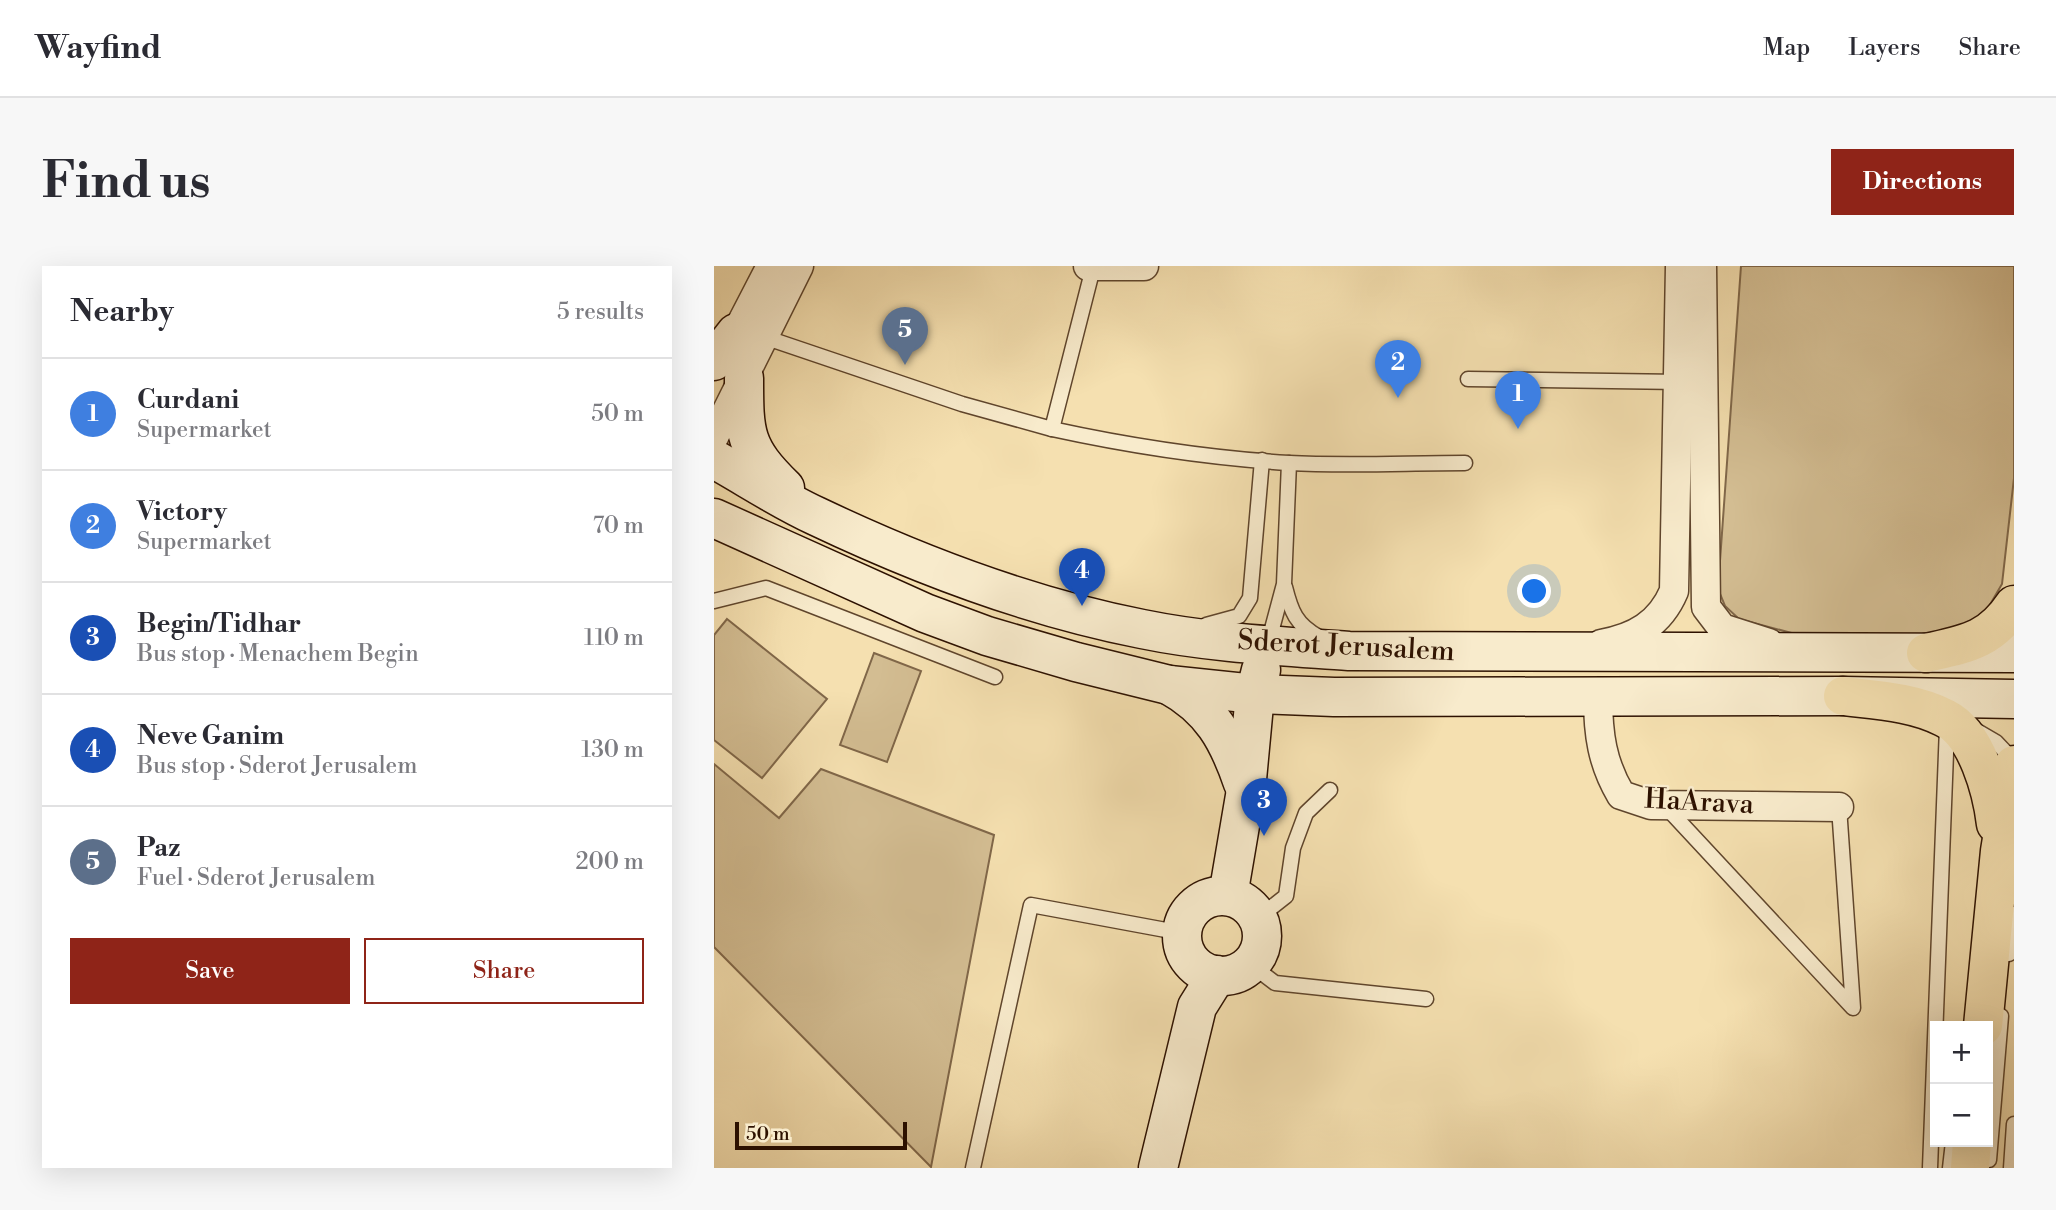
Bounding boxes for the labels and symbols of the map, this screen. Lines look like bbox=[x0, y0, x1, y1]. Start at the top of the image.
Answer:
pin: 5 bbox=[882, 307, 928, 365]
pin: 2 bbox=[1375, 340, 1421, 398]
pin: 1 bbox=[1495, 371, 1541, 429]
pin: 4 bbox=[1059, 548, 1105, 606]
your location bbox=[1517, 574, 1551, 608]
street label: Sderot Jerusalem bbox=[1237, 623, 1455, 669]
pin: 3 bbox=[1241, 778, 1287, 836]
street label: HaArava bbox=[1643, 782, 1756, 822]
scale bar bbox=[735, 1119, 906, 1151]

